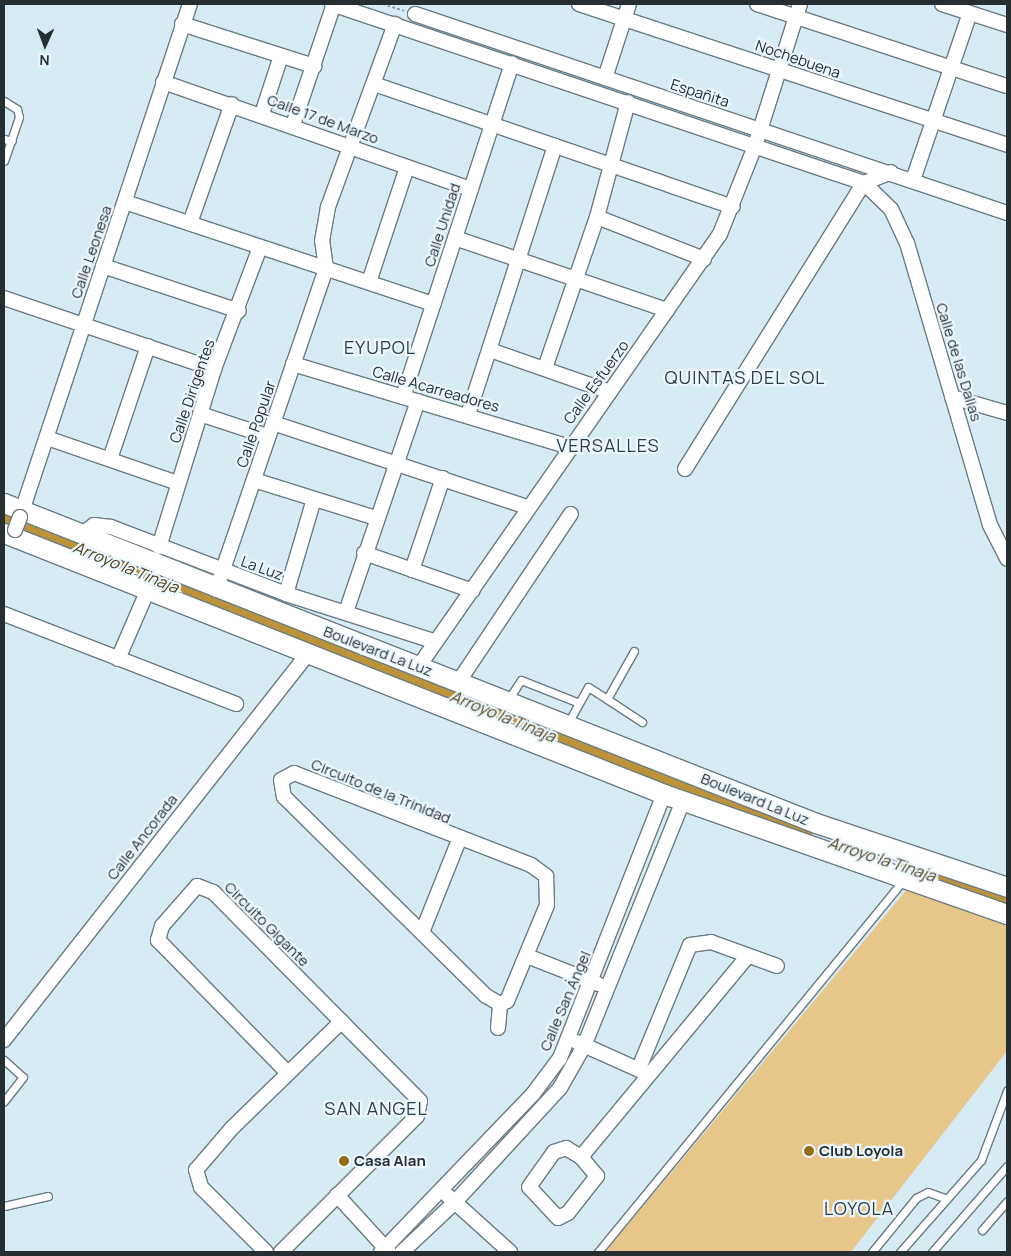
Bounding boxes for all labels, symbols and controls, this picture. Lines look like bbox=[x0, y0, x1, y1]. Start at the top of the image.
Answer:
north arrow bbox=[20, 20, 70, 70]
street label: Nochebuena bbox=[753, 36, 843, 82]
text: N bbox=[39, 51, 50, 70]
street label: Españita bbox=[669, 75, 731, 111]
street label: Calle 17 de Marzo bbox=[265, 90, 381, 148]
street label: Calle Unidad bbox=[420, 181, 464, 269]
street label: Calle Leonesa bbox=[67, 203, 115, 301]
street label: Calle de las Dalias bbox=[932, 301, 986, 423]
district label: EYUPOL bbox=[343, 336, 417, 358]
street label: Calle Dirigentes bbox=[166, 337, 218, 445]
street label: Calle Esfuerzo bbox=[560, 337, 632, 427]
street label: Calle Acarreadores bbox=[370, 362, 502, 416]
district label: QUINTAS DEL SOL bbox=[662, 366, 828, 388]
street label: Calle Popular bbox=[233, 378, 279, 470]
district label: VERSALLES bbox=[555, 434, 661, 456]
water label: Arroyo la Tinaja bbox=[71, 537, 181, 597]
street label: La Luz bbox=[238, 552, 286, 584]
street label: Boulevard La Luz bbox=[321, 622, 435, 680]
water label: Arroyo la Tinaja bbox=[448, 686, 558, 746]
street label: Circuito de la Trinidad bbox=[309, 755, 453, 827]
street label: Boulevard La Luz bbox=[698, 769, 812, 829]
street label: Calle Ancorada bbox=[103, 791, 181, 883]
water label: Arroyo la Tinaja bbox=[826, 833, 938, 885]
street label: Circuito Gigante bbox=[221, 878, 313, 970]
street label: Calle San Ángel bbox=[536, 948, 594, 1054]
district label: SAN ANGEL bbox=[323, 1097, 429, 1119]
place label: Club Loyola bbox=[819, 1142, 903, 1160]
marker: Club Loyola bbox=[803, 1145, 815, 1157]
place label: Casa Alan bbox=[354, 1152, 426, 1170]
marker: Casa Alan bbox=[338, 1155, 350, 1167]
district label: LOYOLA bbox=[823, 1197, 895, 1219]

